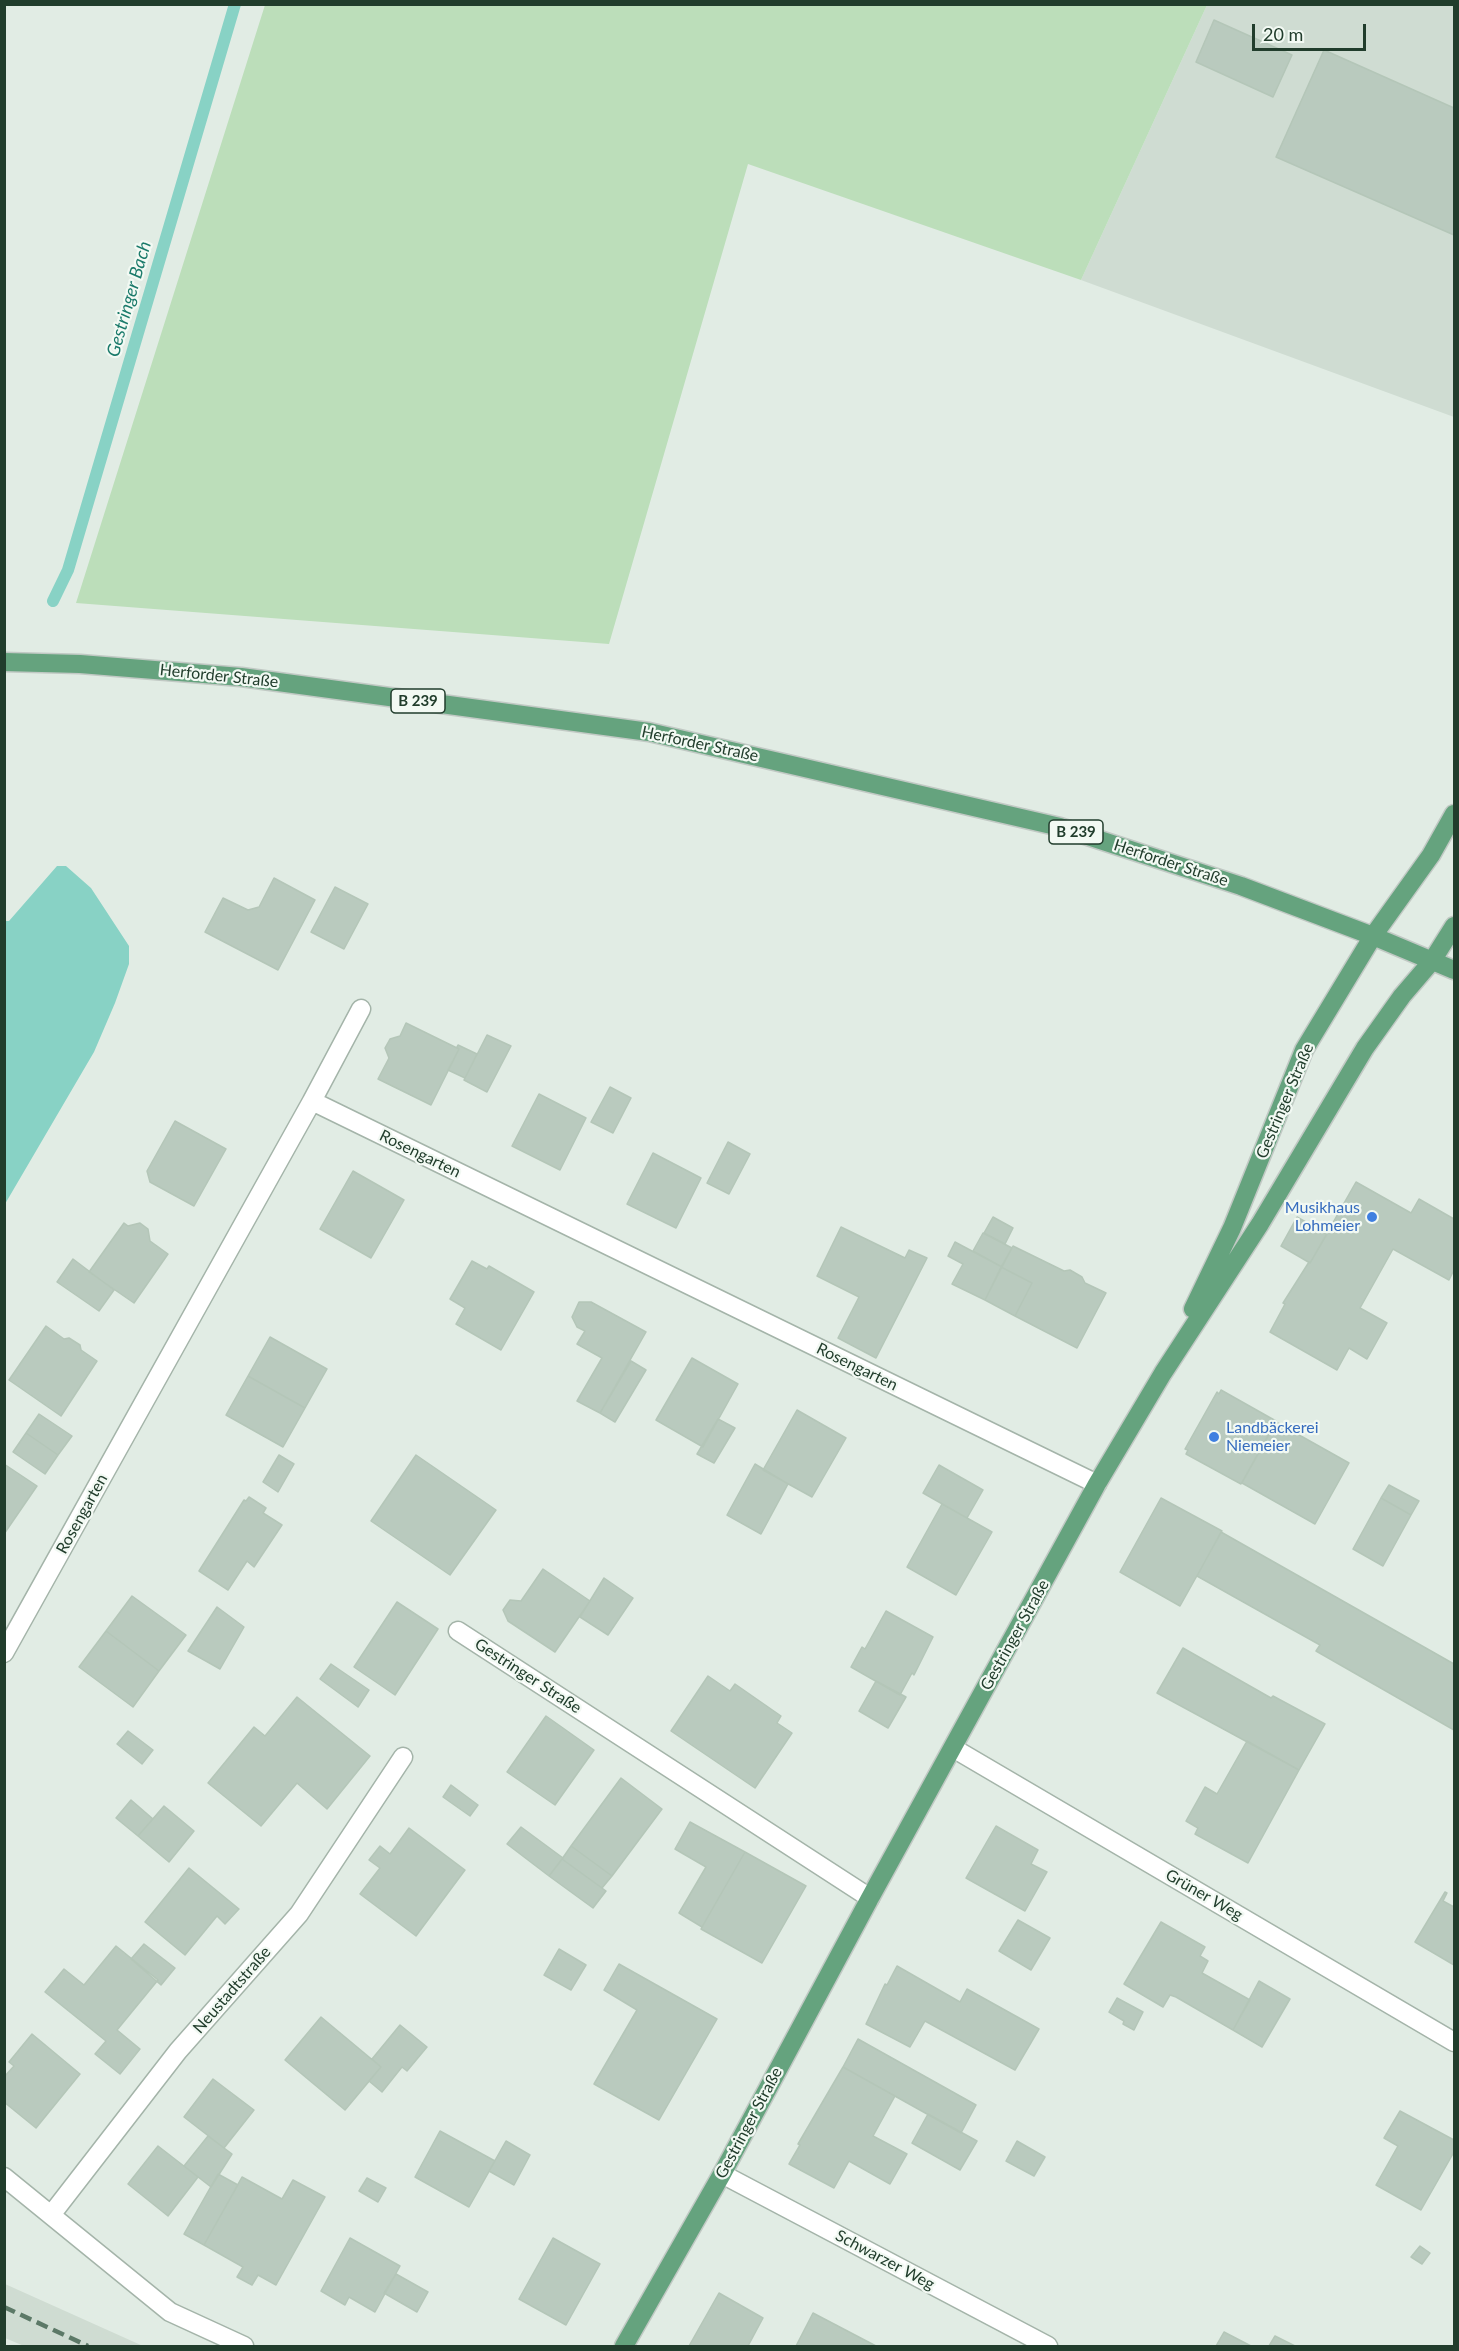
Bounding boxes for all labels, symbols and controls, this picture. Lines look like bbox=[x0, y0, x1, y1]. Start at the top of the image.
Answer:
scale bar bbox=[1255, 12, 1369, 50]
text: 20 m bbox=[1263, 23, 1303, 45]
water label: Gestringer Bach bbox=[102, 239, 156, 359]
street label: Herforder Straße bbox=[159, 660, 279, 692]
road number: B 239 bbox=[391, 689, 445, 713]
street label: Herforder Straße bbox=[640, 722, 760, 766]
road number: B 239 bbox=[1049, 820, 1103, 844]
street label: Herforder Straße bbox=[1111, 835, 1231, 891]
street label: Gestringer Straße bbox=[1252, 1041, 1318, 1161]
street label: Rosengarten bbox=[376, 1126, 464, 1182]
place label: Musikhaus Lohmeier bbox=[1285, 1198, 1360, 1236]
marker: Musikhaus Lohmeier bbox=[1365, 1210, 1379, 1224]
street label: Rosengarten bbox=[813, 1339, 901, 1395]
place label: Landbäckerei Niemeier bbox=[1226, 1418, 1319, 1456]
marker: Landbäckerei Niemeier bbox=[1207, 1430, 1221, 1444]
street label: Rosengarten bbox=[52, 1471, 112, 1557]
street label: Gestringer Straße bbox=[977, 1576, 1053, 1694]
street label: Gestringer Straße bbox=[471, 1634, 585, 1718]
street label: Grüner Weg bbox=[1162, 1865, 1246, 1925]
street label: Neustadtstraße bbox=[189, 1943, 275, 2037]
street label: Gestringer Straße bbox=[712, 2064, 786, 2182]
street label: Schwarzer Weg bbox=[832, 2226, 938, 2294]

